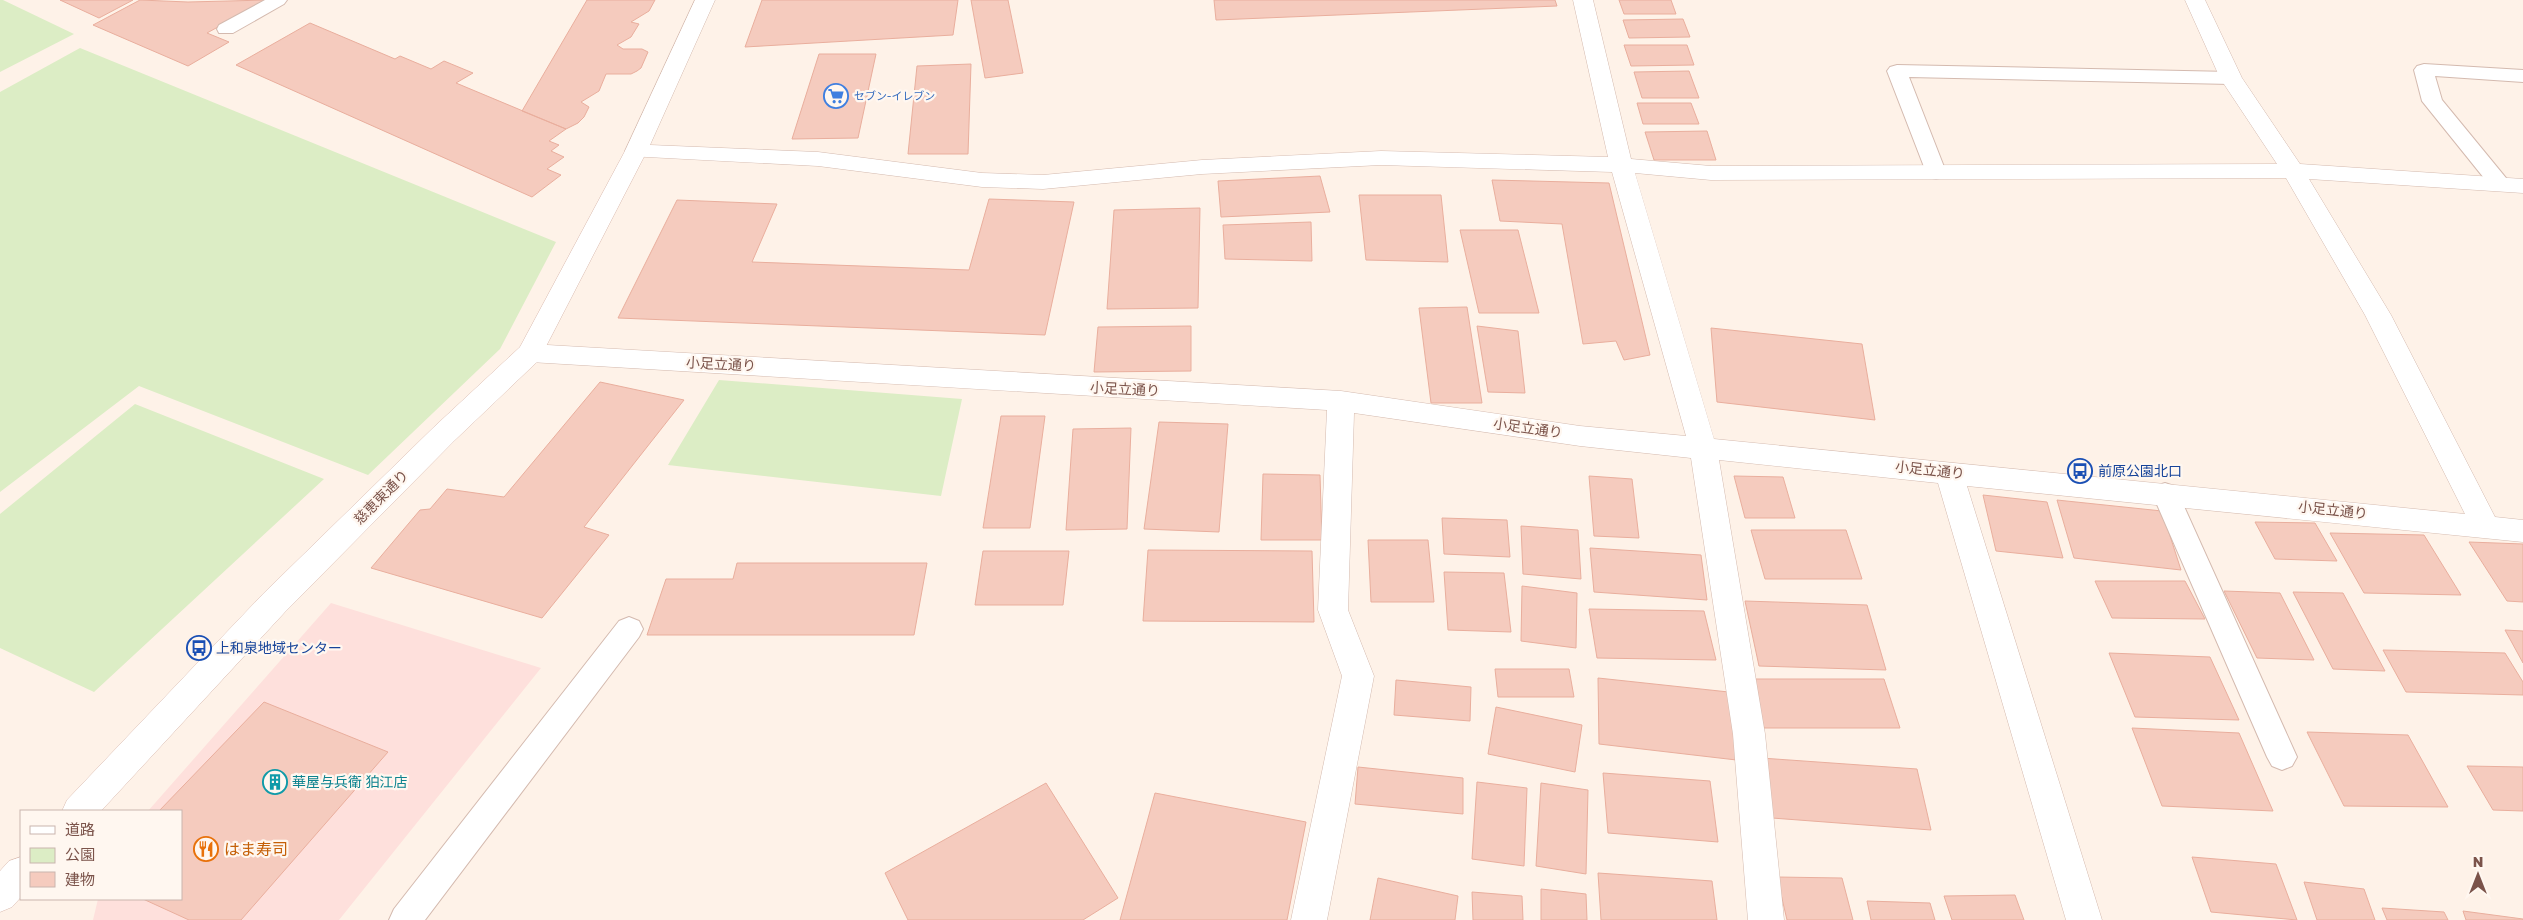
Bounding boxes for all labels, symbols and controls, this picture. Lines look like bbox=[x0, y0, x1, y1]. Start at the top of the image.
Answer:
supermarket icon: セブン-イレブン bbox=[823, 83, 849, 109]
place label: セブン-イレブン bbox=[854, 89, 935, 102]
street label: 小足立通り bbox=[686, 353, 756, 374]
street label: 小足立通り bbox=[1090, 378, 1160, 399]
street label: 小足立通り bbox=[1492, 414, 1564, 441]
street label: 小足立通り bbox=[1894, 457, 1966, 482]
bus stop icon: 前原公園北口 bbox=[2067, 458, 2093, 484]
place label: 前原公園北口 bbox=[2098, 462, 2182, 479]
street label: 慈恵東通り bbox=[350, 466, 411, 527]
street label: 小足立通り bbox=[2297, 497, 2369, 522]
bus stop icon: 上和泉地域センター bbox=[186, 635, 212, 661]
place label: 上和泉地域センター bbox=[216, 639, 342, 656]
building icon: 華屋与兵衛 狛江店 bbox=[262, 769, 288, 795]
place label: 華屋与兵衛 狛江店 bbox=[292, 773, 408, 790]
legend bbox=[20, 810, 182, 900]
text: 道路 bbox=[65, 820, 95, 838]
restaurant icon: はま寿司 bbox=[193, 836, 219, 862]
place label: はま寿司 bbox=[224, 839, 288, 859]
text: 公園 bbox=[65, 845, 95, 863]
north arrow bbox=[2453, 850, 2503, 900]
text: N bbox=[2473, 853, 2483, 870]
text: 建物 bbox=[65, 870, 95, 888]

